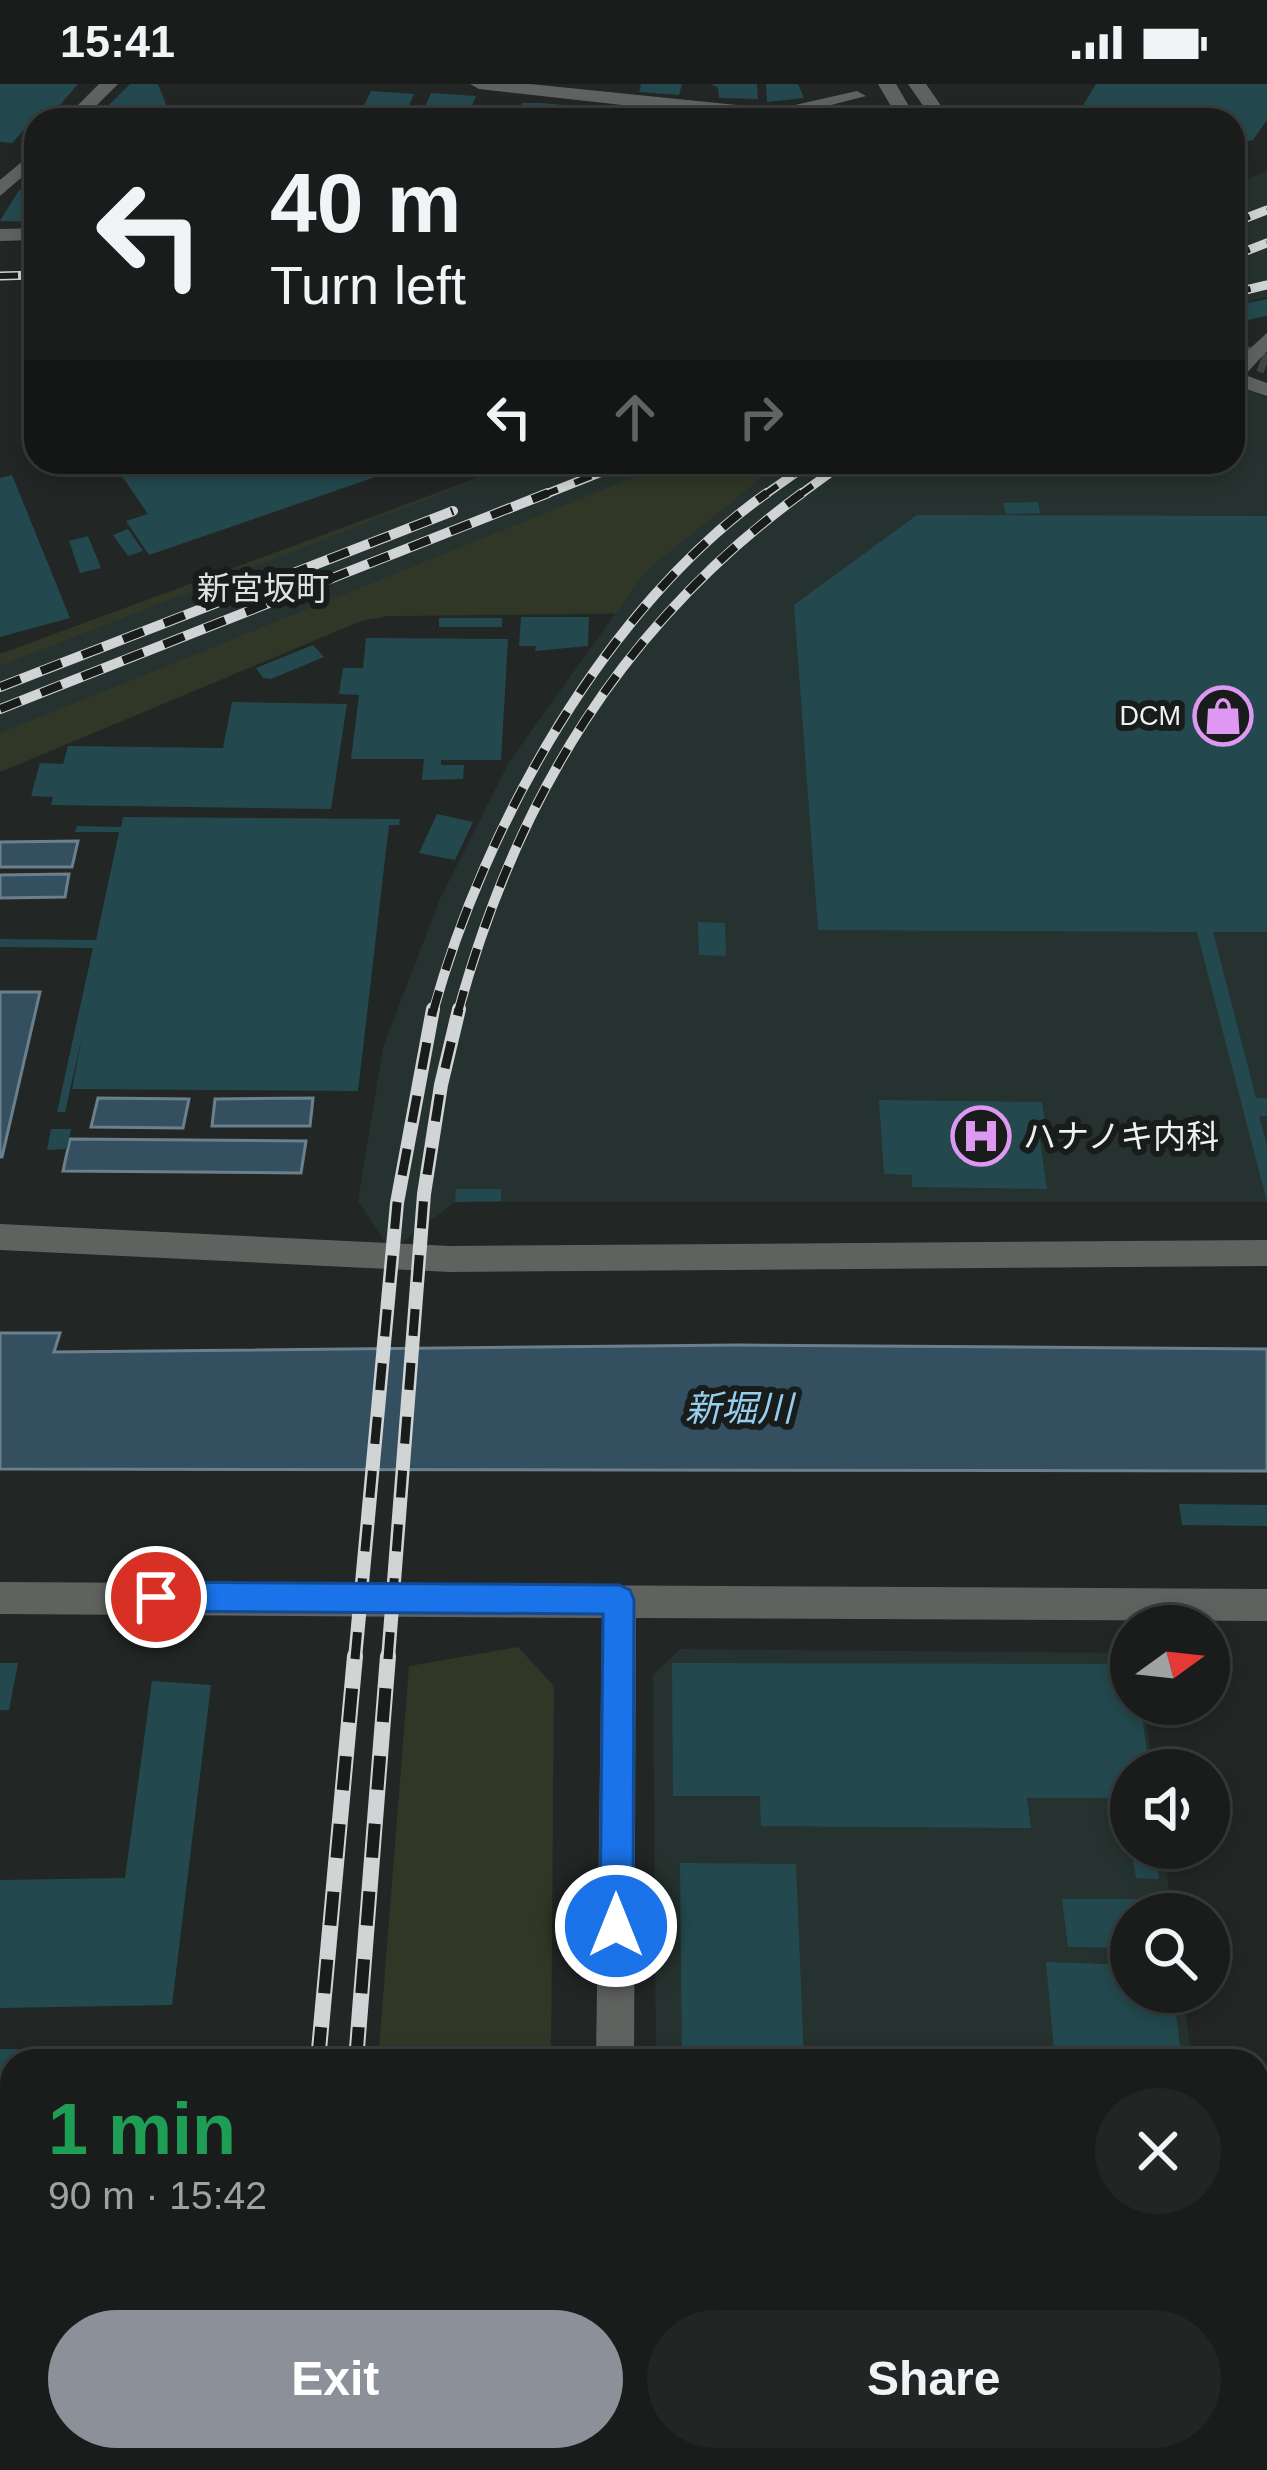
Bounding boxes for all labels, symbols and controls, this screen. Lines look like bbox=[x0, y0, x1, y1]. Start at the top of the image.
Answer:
text: 15:41 bbox=[60, 16, 175, 67]
icon: left bbox=[72, 156, 228, 312]
text: 40 m bbox=[270, 156, 461, 250]
text: Turn left bbox=[270, 255, 466, 315]
icon: left bbox=[476, 384, 542, 450]
icon: ahead bbox=[602, 384, 668, 450]
icon: right bbox=[728, 384, 794, 450]
district label: 新宮坂町 bbox=[197, 570, 329, 607]
shop icon: DCM bbox=[1192, 685, 1254, 747]
place label: DCM bbox=[1120, 701, 1181, 731]
hospital icon: ハナノキ内科 bbox=[950, 1105, 1012, 1167]
place label: ハナノキ内科 bbox=[1023, 1118, 1219, 1155]
water label: 新堀川 bbox=[685, 1388, 797, 1429]
pin bbox=[105, 1546, 207, 1648]
icon: arrive bbox=[123, 1564, 189, 1630]
north arrow bbox=[1110, 1605, 1230, 1725]
map controls bbox=[1110, 1605, 1230, 2013]
button: sound bbox=[1110, 1749, 1230, 1869]
position arrow bbox=[553, 1863, 679, 1989]
button: search bbox=[1110, 1893, 1230, 2013]
button: close bbox=[1095, 2088, 1221, 2214]
text: 1 min bbox=[48, 2089, 236, 2169]
text: 90 m · 15:42 bbox=[48, 2174, 267, 2217]
button: Exit bbox=[48, 2310, 623, 2448]
button: Share bbox=[647, 2310, 1221, 2448]

